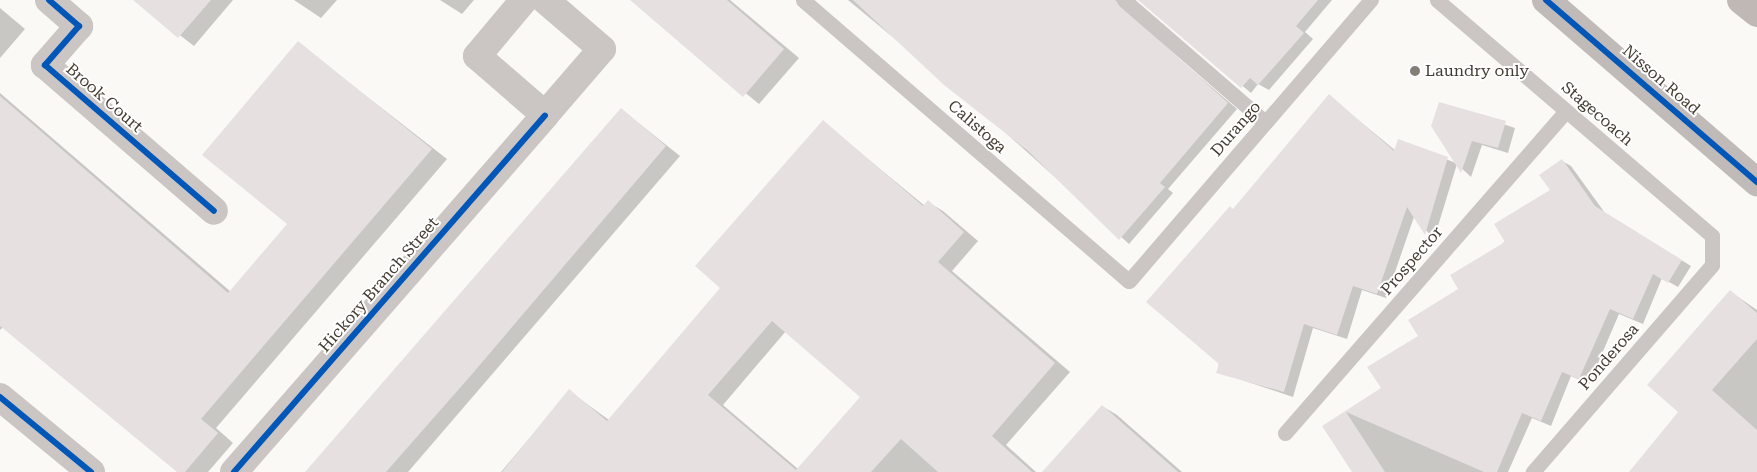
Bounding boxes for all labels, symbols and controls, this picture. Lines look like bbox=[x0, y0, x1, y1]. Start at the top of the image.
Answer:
street label: Nisson Road bbox=[1618, 41, 1704, 119]
street label: Brook Court bbox=[62, 60, 146, 136]
place label: Laundry only bbox=[1425, 61, 1529, 81]
marker: Laundry only bbox=[1409, 65, 1421, 77]
street label: Stagecoach bbox=[1557, 78, 1637, 150]
street label: Calistoga bbox=[944, 96, 1010, 158]
street label: Durango bbox=[1207, 98, 1265, 160]
street label: Hickory Branch Street bbox=[315, 214, 443, 356]
street label: Prospector bbox=[1377, 223, 1447, 299]
street label: Ponderosa bbox=[1575, 320, 1643, 394]

